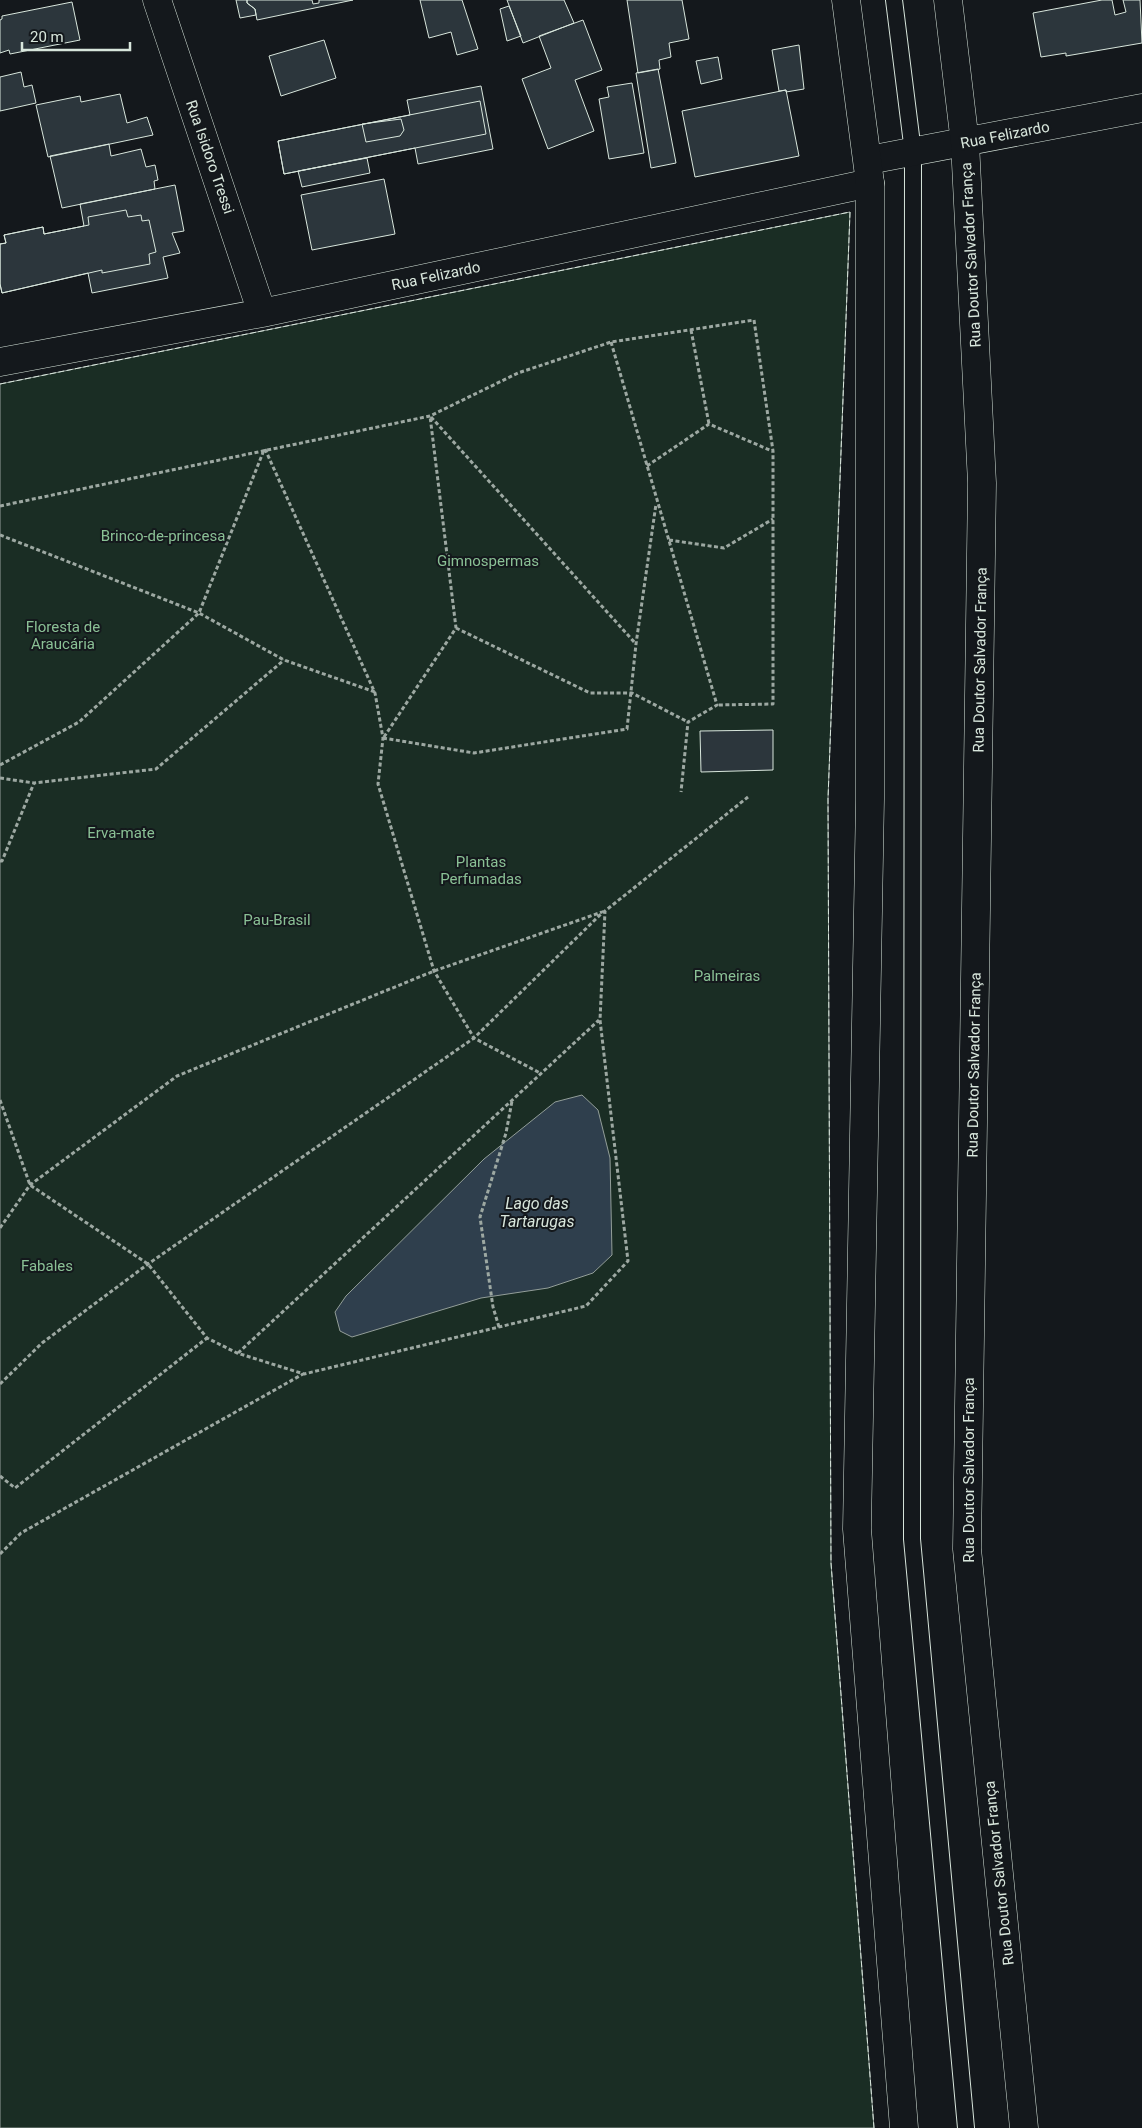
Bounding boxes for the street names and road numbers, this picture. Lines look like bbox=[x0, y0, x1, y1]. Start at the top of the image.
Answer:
street label: Rua Isidoro Tressi bbox=[182, 98, 238, 216]
street label: Rua Felizardo bbox=[959, 118, 1051, 152]
street label: Rua Doutor Salvador França bbox=[957, 162, 985, 348]
street label: Rua Felizardo bbox=[390, 258, 482, 294]
street label: Rua Doutor Salvador França bbox=[969, 567, 991, 753]
street label: Rua Doutor Salvador França bbox=[963, 972, 985, 1158]
street label: Rua Doutor Salvador França bbox=[960, 1377, 978, 1563]
street label: Rua Doutor Salvador França bbox=[980, 1780, 1018, 1966]

